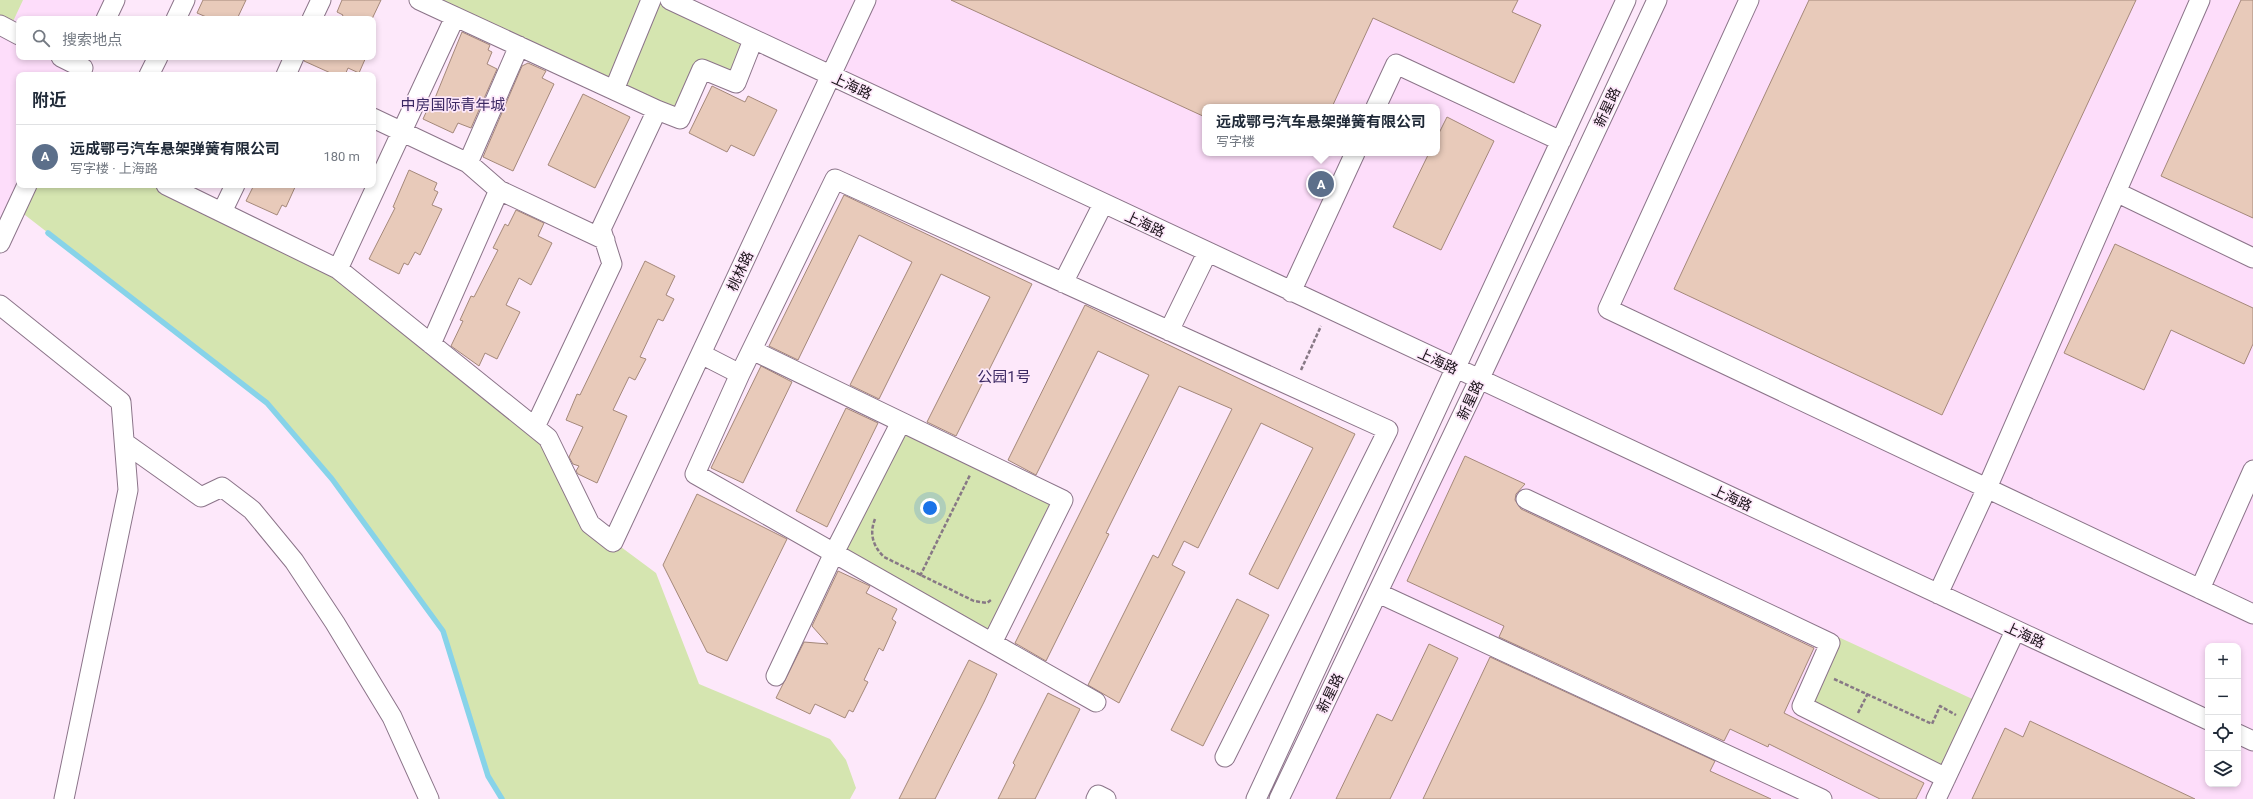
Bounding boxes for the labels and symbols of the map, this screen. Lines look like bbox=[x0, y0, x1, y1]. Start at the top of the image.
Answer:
street label: 上海路 bbox=[830, 70, 874, 102]
street label: 新星路 bbox=[1591, 85, 1623, 129]
district label: 中房国际青年城 bbox=[400, 96, 506, 114]
pin: A bbox=[1308, 169, 1334, 199]
street label: 上海路 bbox=[1123, 208, 1167, 240]
street label: 桃林路 bbox=[724, 249, 756, 293]
street label: 上海路 bbox=[1416, 345, 1460, 377]
district label: 公园1号 bbox=[977, 368, 1031, 386]
street label: 新星路 bbox=[1454, 378, 1486, 422]
street label: 上海路 bbox=[1710, 482, 1754, 514]
your location bbox=[920, 498, 940, 518]
street label: 上海路 bbox=[2003, 619, 2047, 651]
street label: 新星路 bbox=[1314, 671, 1346, 715]

